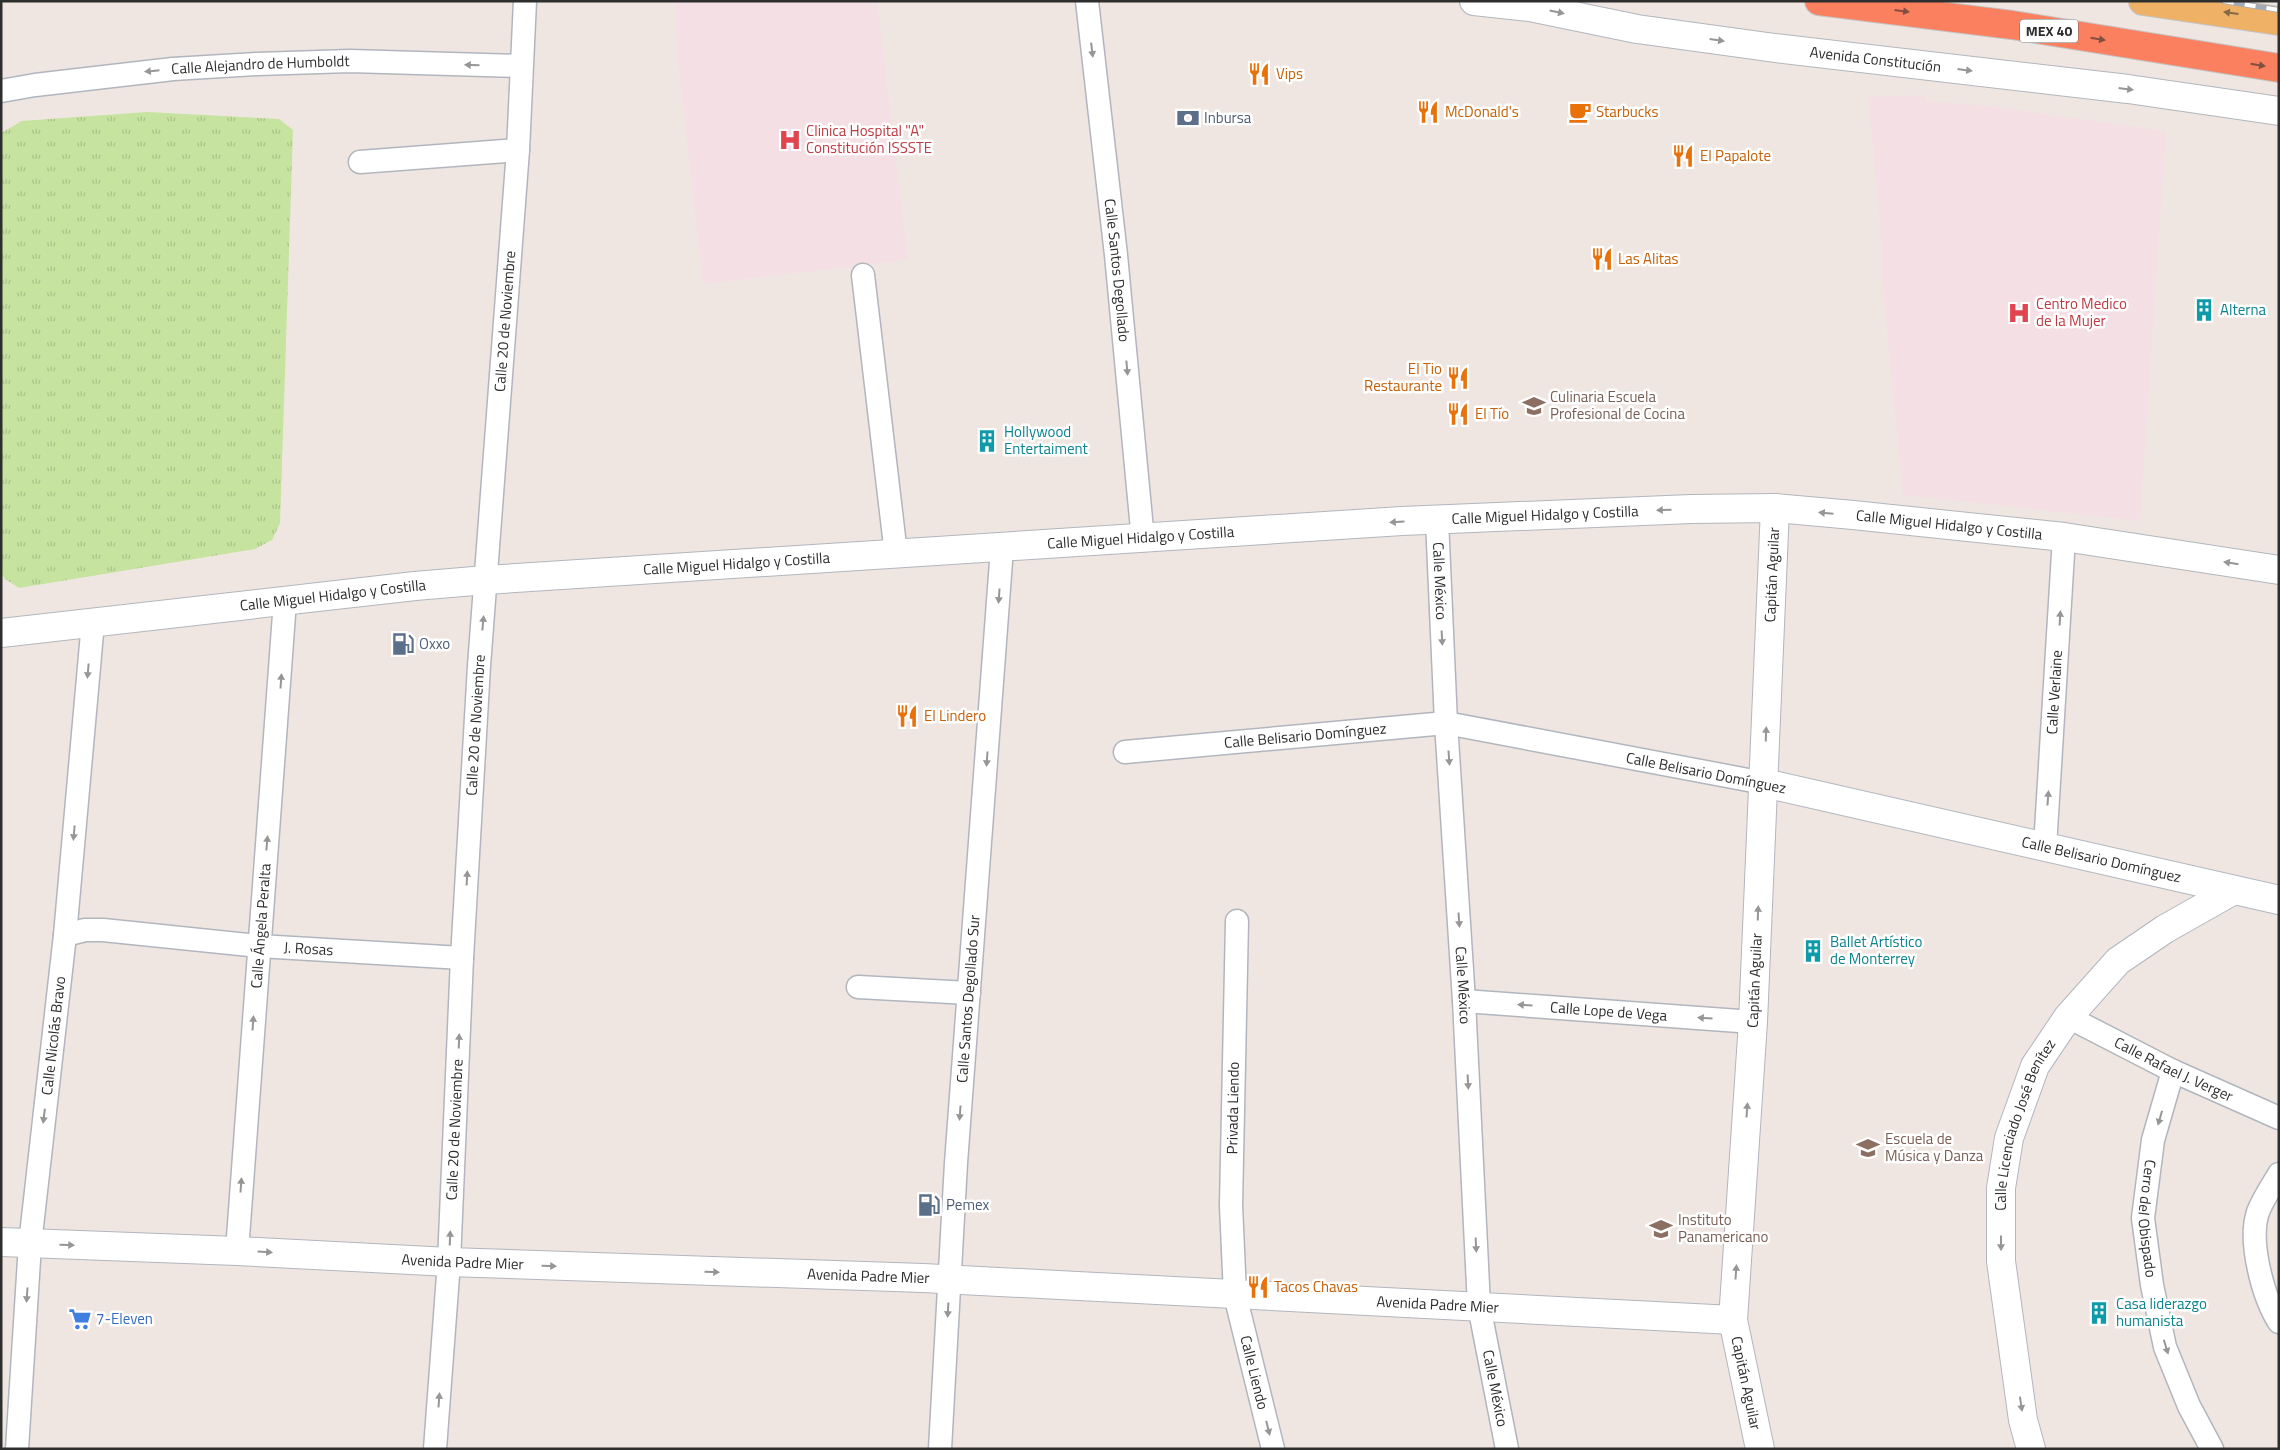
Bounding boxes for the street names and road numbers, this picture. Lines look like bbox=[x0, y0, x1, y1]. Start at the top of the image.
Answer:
road number: MEX 40 bbox=[2020, 20, 2078, 42]
street label: Avenida Constitución bbox=[1809, 40, 1942, 78]
street label: Calle Alejandro de Humboldt bbox=[171, 49, 351, 80]
street label: Calle Santos Degollado bbox=[1099, 197, 1136, 343]
street label: Calle 20 de Noviembre bbox=[488, 250, 521, 393]
street label: Calle Miguel Hidalgo y Costilla bbox=[1451, 499, 1640, 530]
street label: Calle Miguel Hidalgo y Costilla bbox=[1855, 503, 2044, 546]
street label: Calle Miguel Hidalgo y Costilla bbox=[1047, 520, 1235, 555]
street label: Capitán Aguilar bbox=[1758, 527, 1785, 623]
street label: Calle México bbox=[1427, 541, 1453, 620]
street label: Calle Miguel Hidalgo y Costilla bbox=[642, 546, 831, 581]
street label: Calle Miguel Hidalgo y Costilla bbox=[238, 573, 427, 617]
street label: Calle Verlaine bbox=[2040, 649, 2068, 735]
street label: Calle 20 de Noviembre bbox=[459, 654, 491, 796]
street label: Calle Belisario Domínguez bbox=[1223, 716, 1388, 754]
street label: Calle Belisario Domínguez bbox=[1624, 746, 1788, 799]
street label: Calle Belisario Domínguez bbox=[2020, 830, 2184, 888]
street label: Calle Ángela Peralta bbox=[244, 862, 277, 989]
street label: Calle Santos Degollado Sur bbox=[950, 914, 986, 1084]
street label: Capitán Aguilar bbox=[1741, 933, 1768, 1029]
street label: J. Rosas bbox=[283, 935, 334, 961]
street label: Calle México bbox=[1449, 946, 1477, 1025]
street label: Calle Nicolás Bravo bbox=[35, 975, 71, 1096]
street label: Calle Lope de Vega bbox=[1549, 995, 1668, 1027]
street label: Calle Rafael J. Verger bbox=[2110, 1031, 2237, 1107]
street label: Calle Licenciado José Benítez bbox=[1989, 1034, 2061, 1211]
street label: Calle 20 de Noviembre bbox=[440, 1058, 469, 1201]
street label: Privada Liendo bbox=[1220, 1061, 1245, 1155]
street label: Cerro del Obispado bbox=[2132, 1158, 2163, 1279]
street label: Avenida Padre Mier bbox=[401, 1248, 524, 1276]
street label: Avenida Padre Mier bbox=[807, 1262, 930, 1289]
street label: Avenida Padre Mier bbox=[1376, 1290, 1499, 1319]
street label: Calle Liendo bbox=[1234, 1333, 1275, 1412]
street label: Capitán Aguilar bbox=[1725, 1334, 1768, 1432]
street label: Calle México bbox=[1477, 1348, 1514, 1429]

